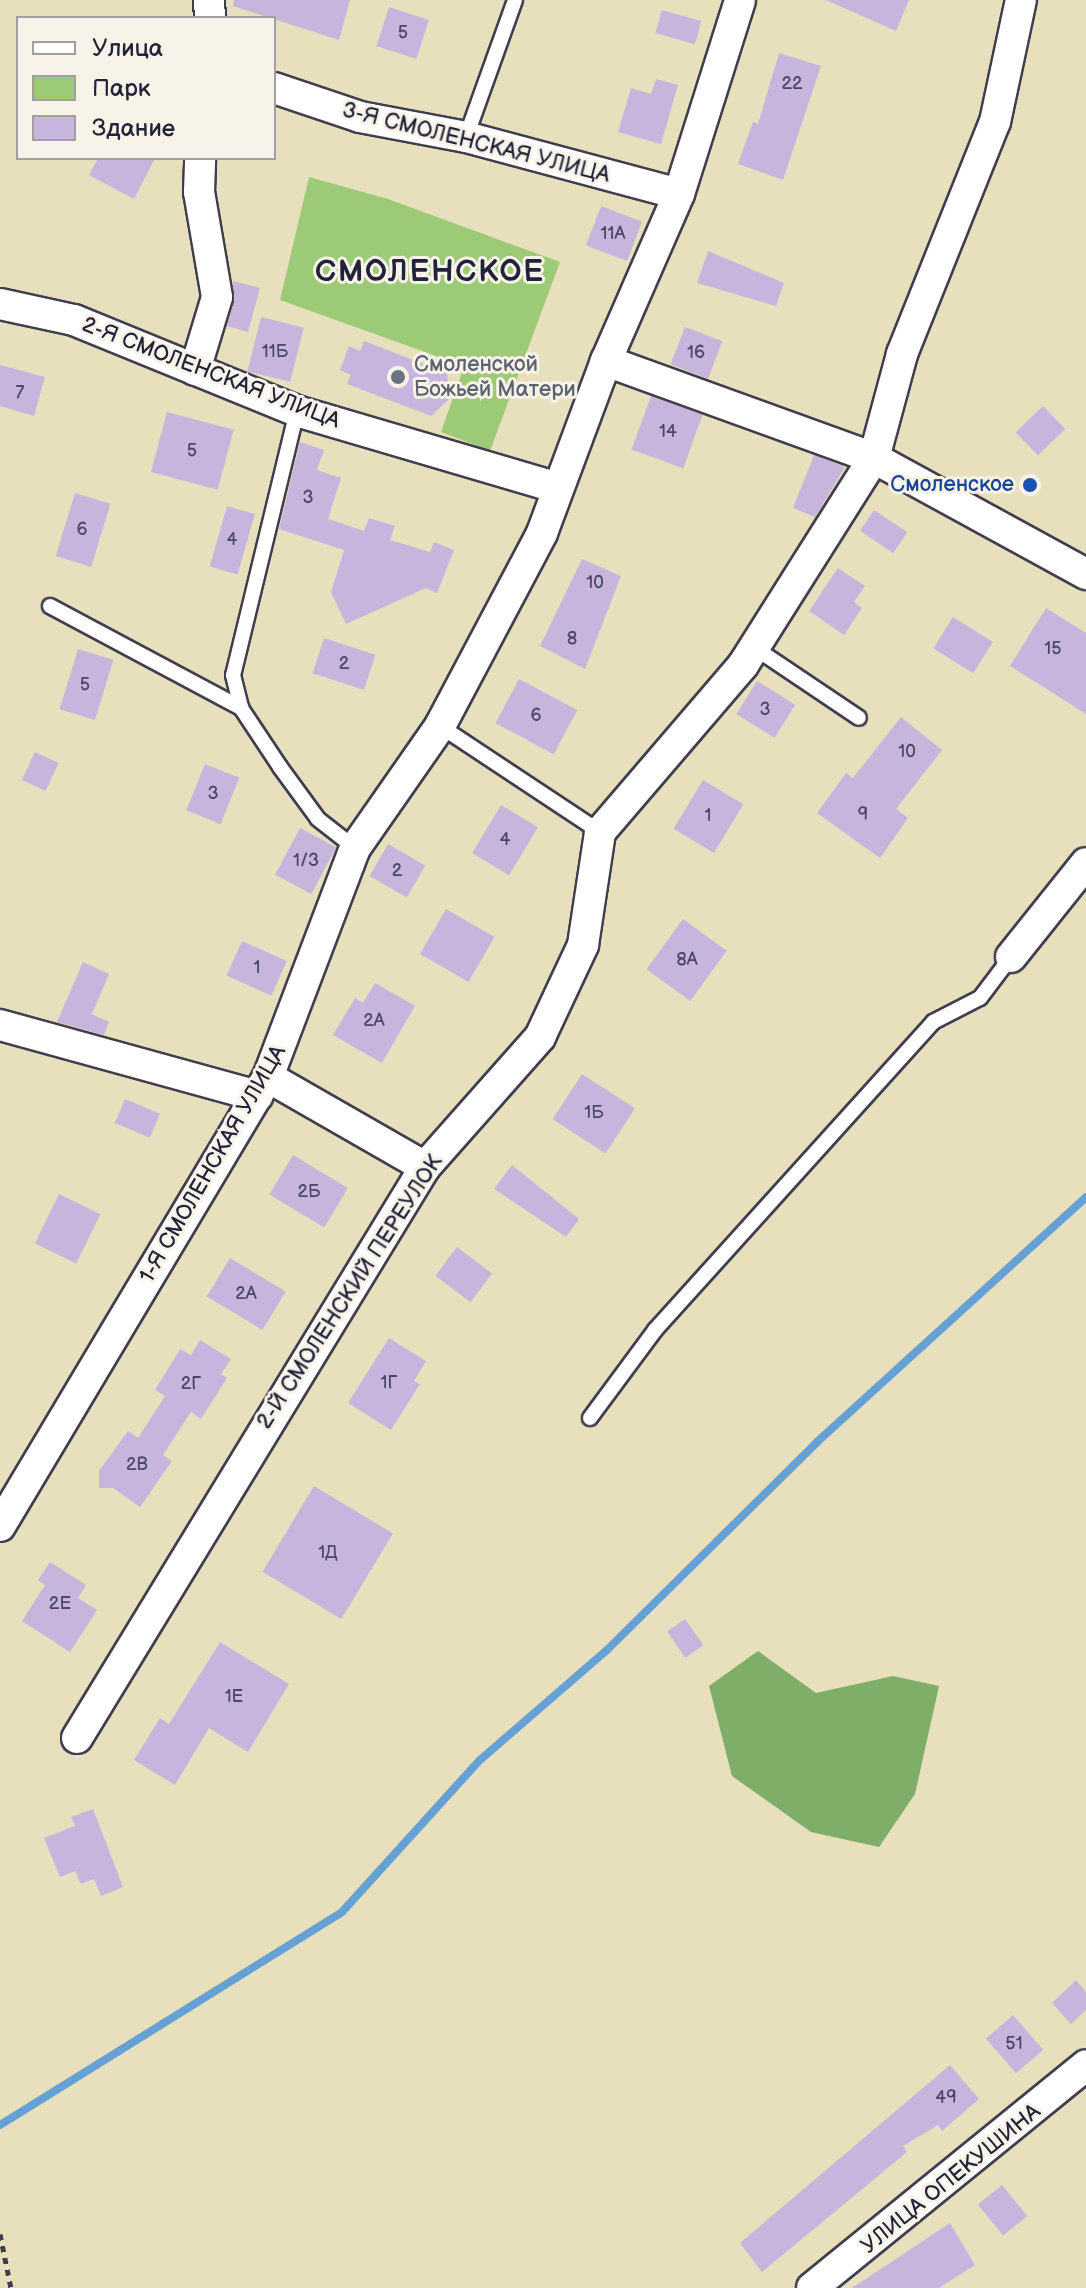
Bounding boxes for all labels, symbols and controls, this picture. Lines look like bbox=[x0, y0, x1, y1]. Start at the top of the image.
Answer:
legend bbox=[16, 16, 276, 160]
house number: 5 bbox=[398, 22, 408, 44]
text: Улица bbox=[92, 34, 163, 63]
house number: 22 bbox=[781, 73, 803, 95]
text: Парк bbox=[92, 74, 150, 103]
street label: 3-Я СМОЛЕНСКАЯ УЛИЦА bbox=[340, 97, 612, 189]
text: Здание bbox=[92, 114, 175, 143]
house number: 11А bbox=[601, 223, 625, 245]
district label: СМОЛЕНСКОЕ bbox=[315, 254, 545, 290]
street label: 2-Я СМОЛЕНСКАЯ УЛИЦА bbox=[78, 312, 344, 434]
house number: 11Б bbox=[262, 341, 288, 363]
house number: 16 bbox=[687, 342, 705, 364]
place label: Смоленской Божьей Матери bbox=[414, 351, 576, 402]
marker: Смоленской Божьей Матери bbox=[389, 368, 407, 386]
house number: 7 bbox=[16, 382, 24, 404]
house number: 14 bbox=[659, 421, 677, 443]
house number: 5 bbox=[187, 440, 197, 462]
place label: Смоленское bbox=[890, 472, 1014, 498]
marker: Смоленское bbox=[1021, 476, 1039, 494]
house number: 3 bbox=[302, 487, 314, 509]
house number: 6 bbox=[77, 519, 87, 541]
house number: 4 bbox=[227, 529, 237, 551]
house number: 10 bbox=[586, 572, 604, 594]
house number: 8 bbox=[567, 628, 577, 650]
house number: 15 bbox=[1044, 638, 1062, 660]
house number: 2 bbox=[339, 653, 349, 675]
house number: 5 bbox=[80, 674, 90, 696]
house number: 3 bbox=[759, 699, 771, 721]
house number: 6 bbox=[531, 705, 541, 727]
house number: 10 bbox=[898, 741, 916, 763]
house number: 3 bbox=[207, 783, 219, 805]
house number: 9 bbox=[858, 804, 868, 826]
house number: 1 bbox=[705, 805, 711, 827]
house number: 4 bbox=[500, 829, 510, 851]
house number: 1/3 bbox=[293, 850, 319, 872]
house number: 2 bbox=[392, 860, 402, 882]
house number: 8А bbox=[676, 949, 698, 971]
house number: 1 bbox=[254, 957, 260, 979]
house number: 2А bbox=[363, 1010, 385, 1032]
street label: 1-Я СМОЛЕНСКАЯ УЛИЦА bbox=[134, 1041, 292, 1287]
house number: 1Б bbox=[584, 1102, 604, 1124]
street label: 2-Й СМОЛЕНСКИЙ ПЕРЕУЛОК bbox=[251, 1150, 449, 1434]
house number: 2Б bbox=[297, 1181, 321, 1203]
house number: 2А bbox=[235, 1283, 257, 1305]
house number: 1Г bbox=[381, 1372, 397, 1394]
house number: 2Г bbox=[181, 1373, 201, 1395]
house number: 2В bbox=[126, 1454, 148, 1476]
house number: 1Д bbox=[318, 1542, 338, 1564]
house number: 2Е bbox=[49, 1593, 71, 1615]
house number: 1Е bbox=[225, 1686, 243, 1708]
house number: 51 bbox=[1005, 2033, 1023, 2055]
house number: 49 bbox=[935, 2087, 957, 2109]
street label: УЛИЦА ОПЕКУШИНА bbox=[856, 2099, 1046, 2259]

